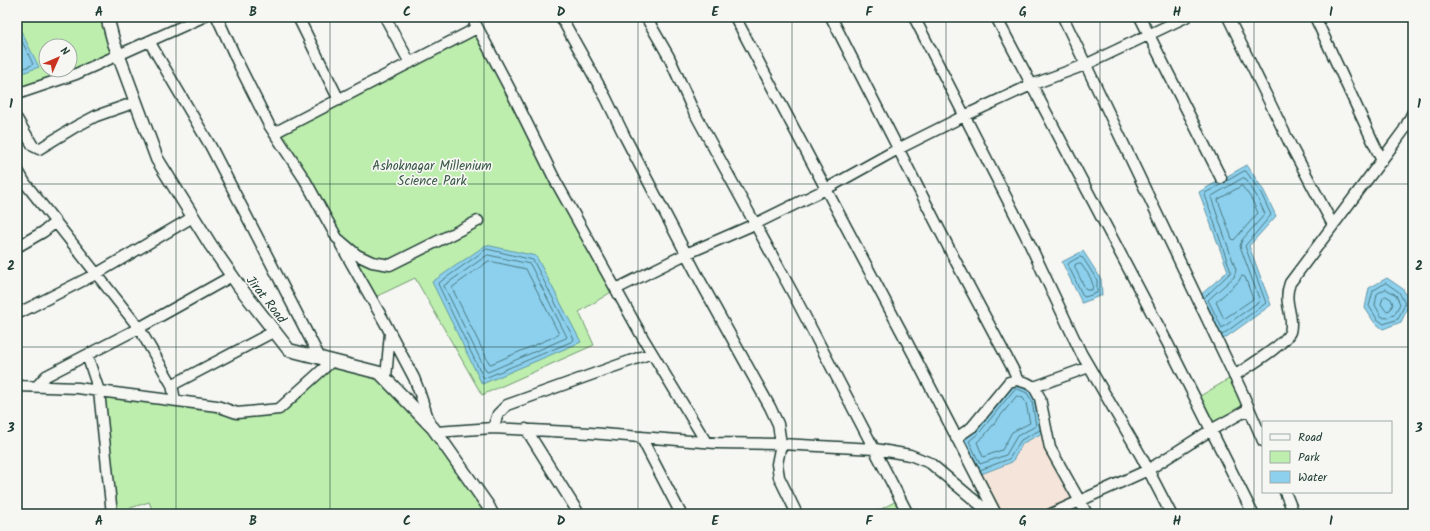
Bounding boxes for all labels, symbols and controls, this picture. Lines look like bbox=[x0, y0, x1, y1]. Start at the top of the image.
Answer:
text: A bbox=[95, 2, 103, 23]
text: B bbox=[249, 2, 257, 23]
text: C bbox=[403, 2, 411, 23]
text: D bbox=[557, 2, 566, 23]
text: E bbox=[711, 2, 719, 23]
text: F bbox=[865, 2, 873, 23]
text: G bbox=[1019, 2, 1027, 23]
text: H bbox=[1173, 2, 1182, 23]
text: I bbox=[1329, 2, 1333, 23]
north arrow bbox=[38, 38, 78, 78]
text: N bbox=[56, 43, 73, 60]
text: 1 bbox=[9, 94, 13, 115]
text: 1 bbox=[1417, 94, 1421, 115]
park label: Ashoknagar Millenium Science Park bbox=[372, 156, 492, 192]
text: 2 bbox=[7, 256, 15, 277]
text: 2 bbox=[1415, 256, 1423, 277]
street label: Jirat Road bbox=[240, 271, 292, 329]
text: 3 bbox=[6, 418, 15, 439]
text: 3 bbox=[1414, 418, 1423, 439]
legend bbox=[1262, 421, 1392, 493]
text: Road bbox=[1298, 428, 1323, 447]
text: Park bbox=[1298, 448, 1320, 467]
text: Water bbox=[1298, 468, 1328, 487]
text: A bbox=[95, 511, 103, 531]
text: B bbox=[249, 511, 257, 531]
text: C bbox=[403, 511, 411, 531]
text: D bbox=[557, 511, 566, 531]
text: E bbox=[711, 511, 719, 531]
text: F bbox=[865, 511, 873, 531]
text: G bbox=[1019, 511, 1027, 531]
text: H bbox=[1173, 511, 1182, 531]
text: I bbox=[1329, 511, 1333, 531]

